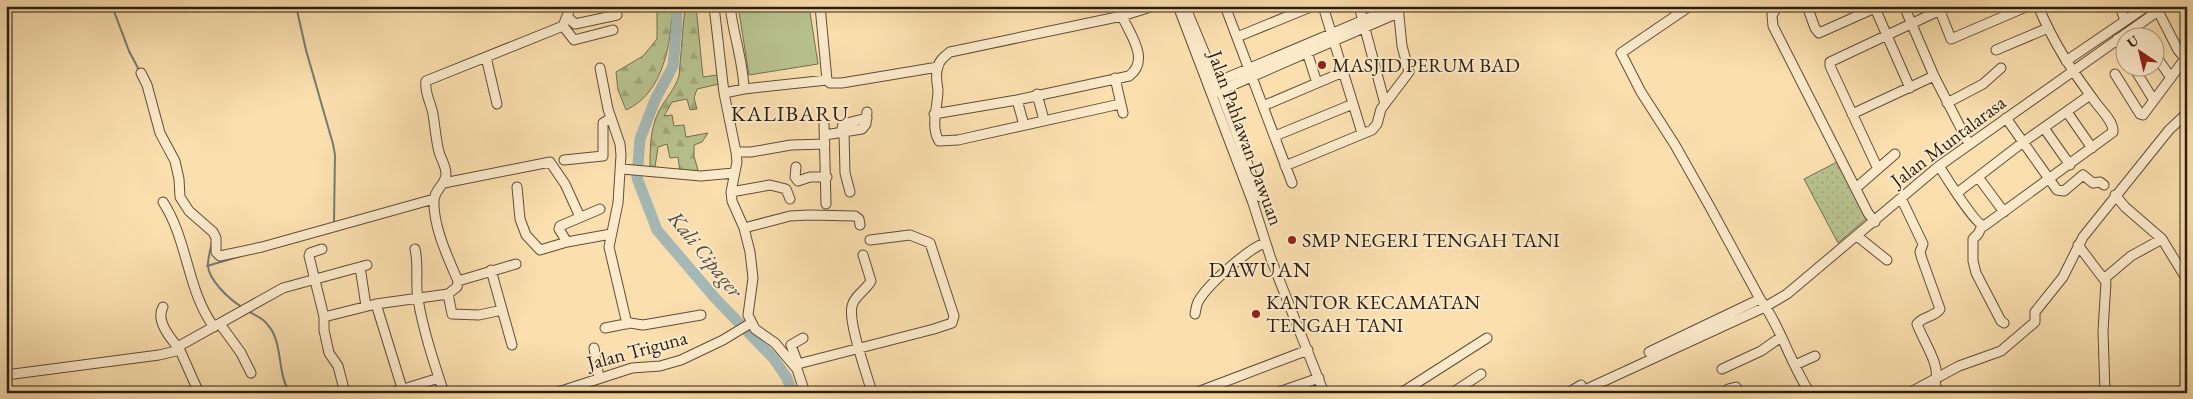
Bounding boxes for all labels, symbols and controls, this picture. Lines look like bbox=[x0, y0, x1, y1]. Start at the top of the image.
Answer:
north arrow bbox=[2116, 28, 2166, 78]
text: U bbox=[2123, 31, 2142, 52]
street label: Jalan Pahlawan Dawuan bbox=[1202, 45, 1290, 229]
place label: MASJID PERUM BAD bbox=[1332, 52, 1520, 78]
marker: MASJID PERUM BAD bbox=[1316, 59, 1328, 71]
street label: Jalan Muntalarasa bbox=[1884, 89, 2011, 194]
district label: KALIBARU bbox=[731, 99, 849, 128]
water label: Kali Cipager bbox=[662, 205, 750, 303]
place label: SMP NEGERI TENGAH TANI bbox=[1302, 227, 1560, 253]
marker: SMP NEGERI TENGAH TANI bbox=[1286, 234, 1298, 246]
district label: DAWUAN bbox=[1208, 255, 1312, 284]
place label: KANTOR KECAMATAN TENGAH TANI bbox=[1266, 289, 1480, 338]
marker: KANTOR KECAMATAN TENGAH TANI bbox=[1250, 308, 1262, 320]
street label: Jalan Triguna bbox=[582, 324, 690, 376]

